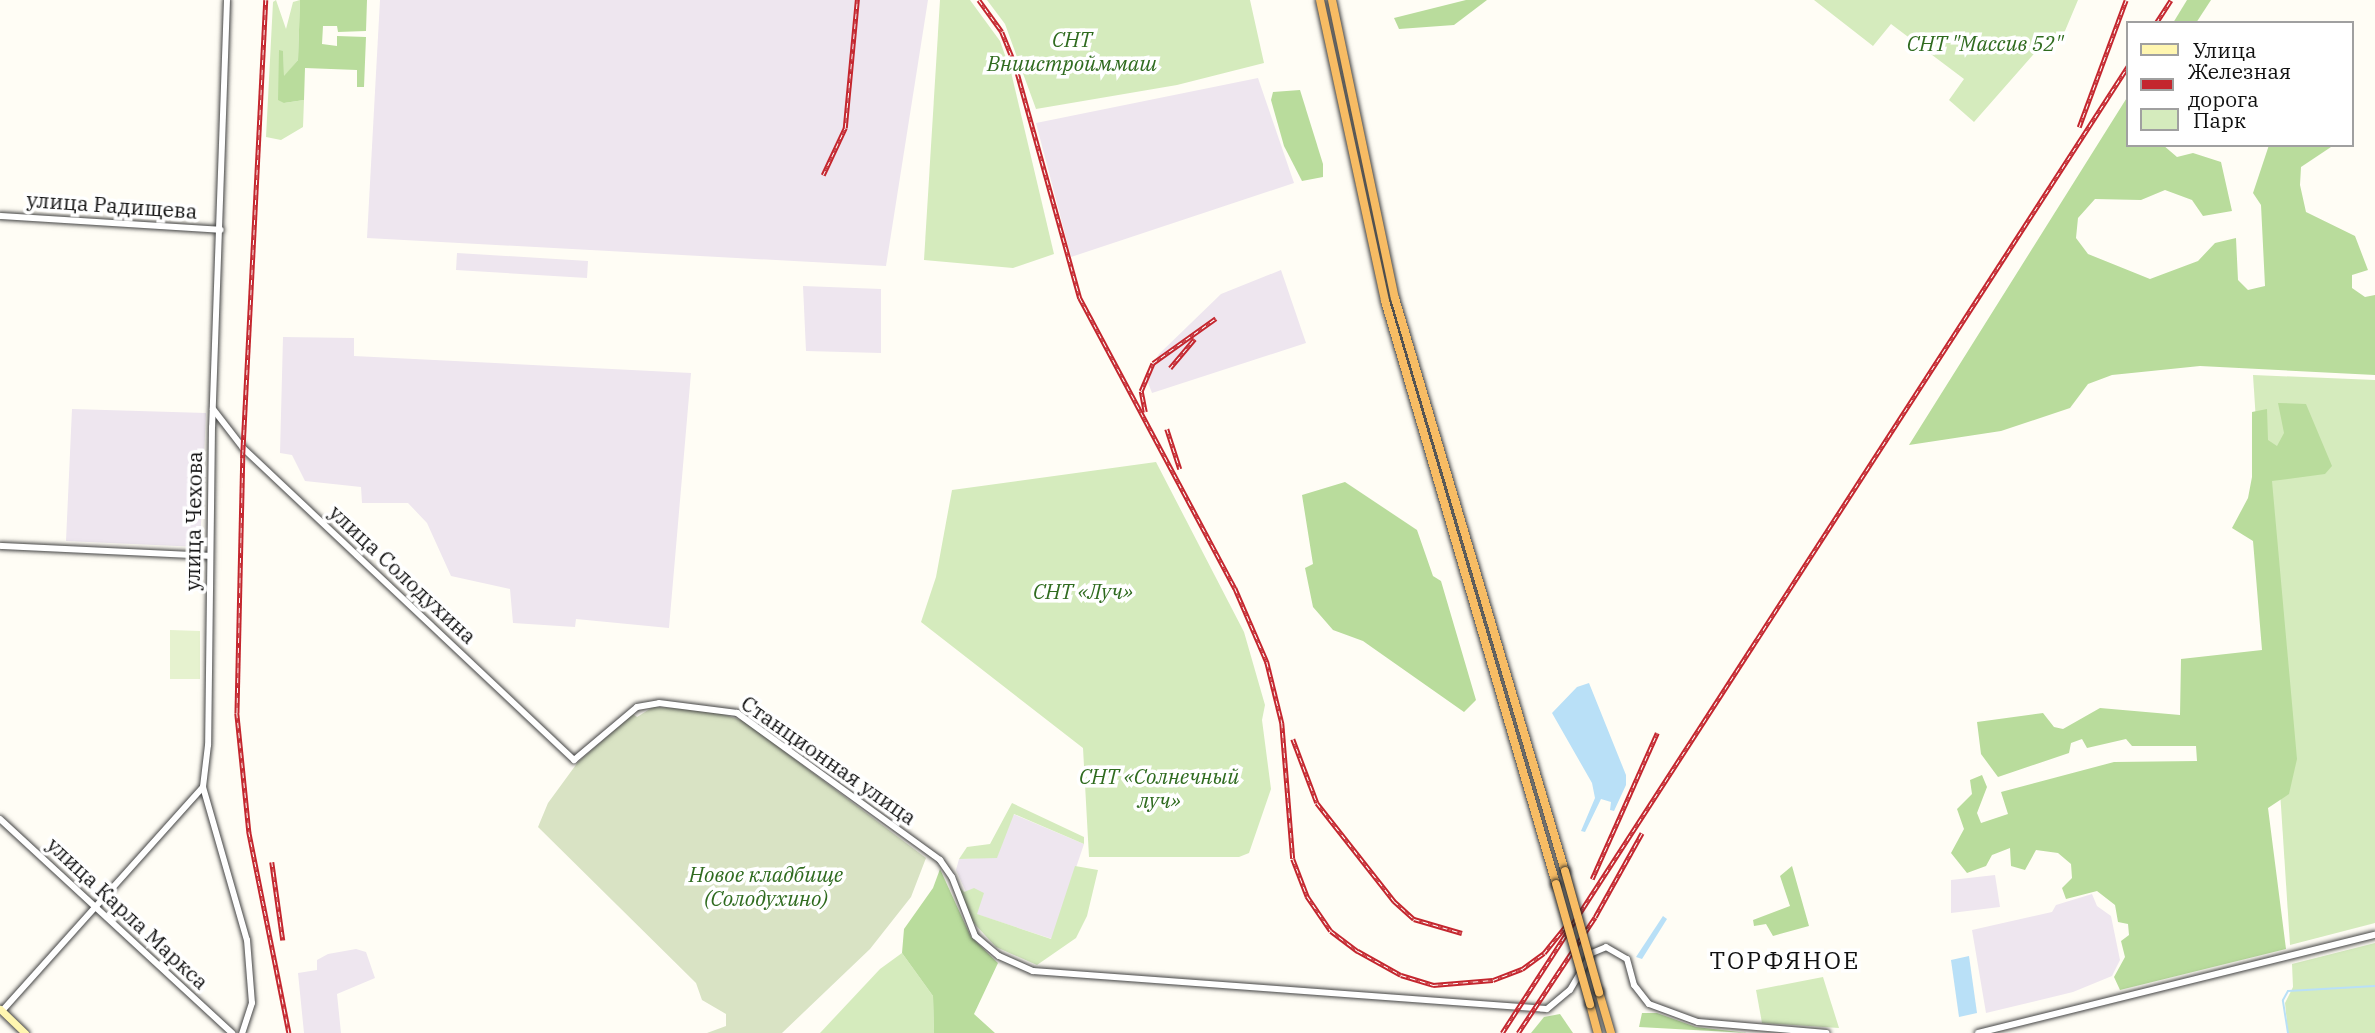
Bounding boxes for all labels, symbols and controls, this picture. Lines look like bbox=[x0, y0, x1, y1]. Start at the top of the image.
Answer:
legend bbox=[2126, 21, 2354, 147]
park label: СНТ Вниистройммаш bbox=[987, 26, 1157, 76]
park label: СНТ "Массив 52" bbox=[1907, 30, 2063, 56]
text: Улица bbox=[2193, 36, 2257, 64]
text: Железная дорога bbox=[2188, 57, 2291, 113]
text: Парк bbox=[2193, 106, 2246, 134]
street label: улица Радищева bbox=[26, 186, 198, 224]
street label: улица Чехова bbox=[179, 451, 207, 591]
street label: улица Солодухина bbox=[324, 499, 482, 649]
park label: СНТ «Луч» bbox=[1033, 578, 1133, 604]
street label: Станционная улица bbox=[737, 690, 921, 830]
park label: СНТ «Солнечный луч» bbox=[1079, 763, 1239, 813]
street label: улица Карла Маркса bbox=[42, 832, 214, 994]
park label: Новое кладбище (Солодухино) bbox=[689, 861, 843, 911]
district label: ТОРФЯНОЕ bbox=[1711, 947, 1859, 975]

